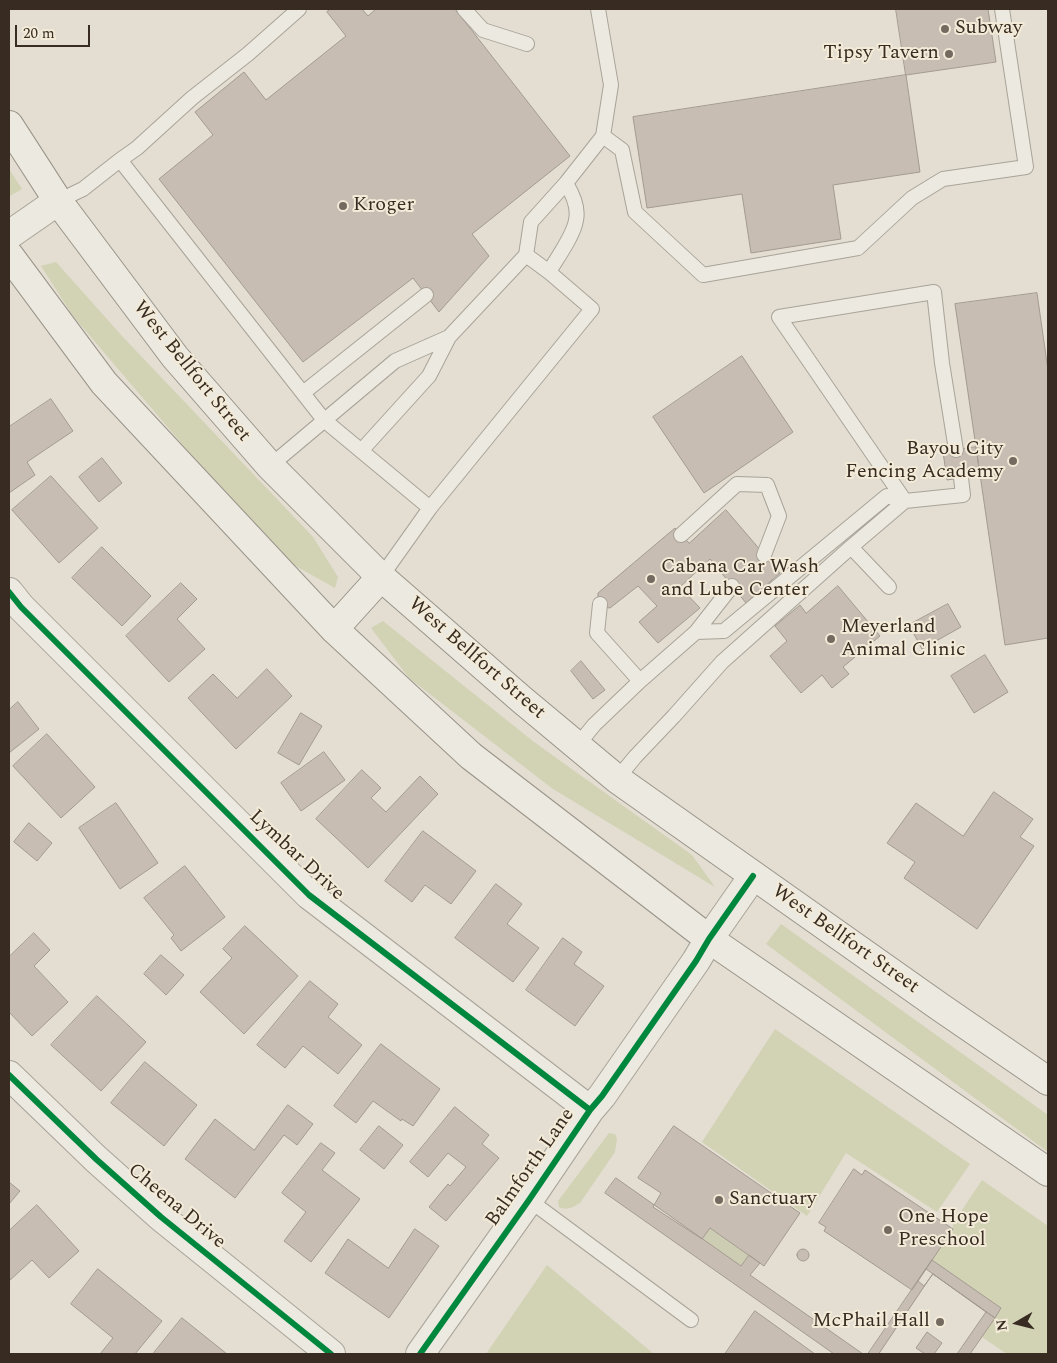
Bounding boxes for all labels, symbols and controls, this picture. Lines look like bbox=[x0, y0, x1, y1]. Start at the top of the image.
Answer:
scale bar bbox=[18, 15, 92, 47]
place label: Subway bbox=[955, 17, 1022, 41]
text: 20 m bbox=[23, 22, 55, 45]
marker: Subway bbox=[939, 23, 951, 35]
place label: Tipsy Tavern bbox=[823, 42, 939, 66]
marker: Tipsy Tavern bbox=[943, 48, 955, 60]
place label: Kroger bbox=[353, 194, 414, 218]
marker: Kroger bbox=[337, 200, 349, 212]
street label: West Bellfort Street bbox=[127, 297, 255, 447]
place label: Bayou City Fencing Academy bbox=[845, 438, 1003, 485]
marker: Bayou City Fencing Academy bbox=[1007, 455, 1019, 467]
place label: Cabana Car Wash and Lube Center bbox=[661, 556, 819, 603]
marker: Cabana Car Wash and Lube Center bbox=[645, 573, 657, 585]
street label: West Bellfort Street bbox=[402, 593, 550, 725]
place label: Meyerland Animal Clinic bbox=[841, 616, 965, 663]
marker: Meyerland Animal Clinic bbox=[825, 633, 837, 645]
street label: Lymbar Drive bbox=[243, 806, 349, 906]
street label: West Bellfort Street bbox=[767, 880, 923, 1000]
street label: Balmforth Lane bbox=[481, 1104, 581, 1232]
street label: Cheena Drive bbox=[122, 1159, 230, 1255]
place label: Sanctuary bbox=[729, 1188, 817, 1212]
marker: Sanctuary bbox=[713, 1194, 725, 1206]
place label: One Hope Preschool bbox=[898, 1206, 989, 1253]
marker: One Hope Preschool bbox=[882, 1224, 894, 1236]
north arrow bbox=[992, 1298, 1042, 1348]
place label: McPhail Hall bbox=[812, 1310, 930, 1334]
marker: McPhail Hall bbox=[934, 1316, 946, 1328]
text: N bbox=[990, 1318, 1013, 1332]

